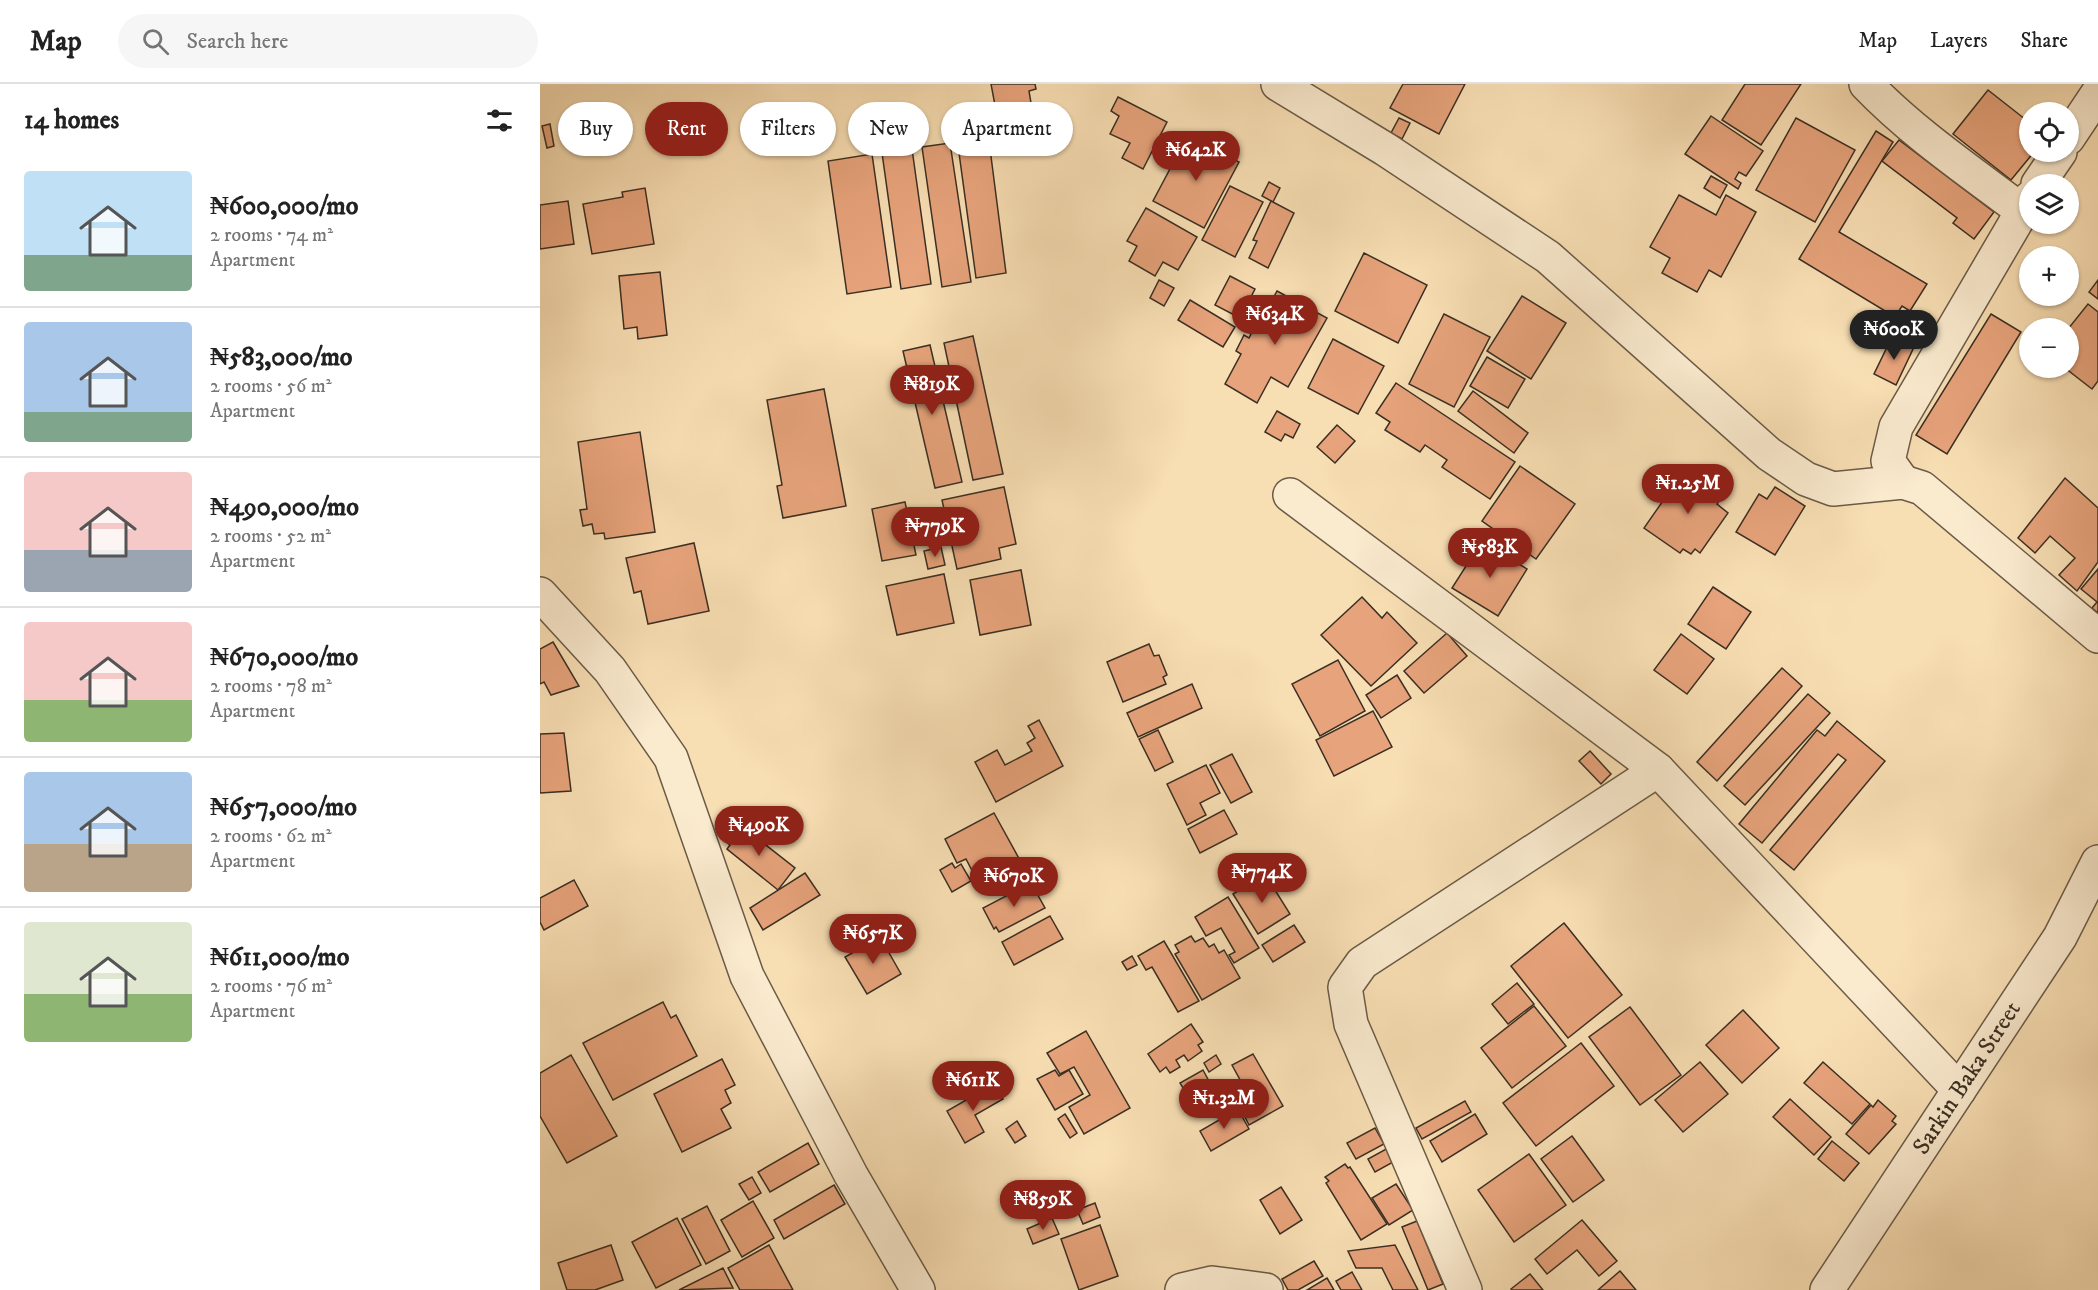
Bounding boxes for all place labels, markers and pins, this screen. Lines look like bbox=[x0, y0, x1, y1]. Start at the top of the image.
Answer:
pin: ₦642K bbox=[1154, 131, 1238, 182]
pin: ₦634K bbox=[1233, 295, 1317, 346]
pin: ₦600K bbox=[1852, 310, 1936, 361]
pin: ₦819K bbox=[890, 365, 974, 416]
pin: ₦1.25M bbox=[1639, 464, 1737, 515]
pin: ₦779K bbox=[893, 507, 977, 558]
pin: ₦583K bbox=[1448, 528, 1532, 579]
pin: ₦490K bbox=[717, 806, 801, 857]
pin: ₦774K bbox=[1220, 853, 1304, 904]
pin: ₦670K bbox=[972, 857, 1056, 908]
pin: ₦657K bbox=[831, 914, 915, 965]
pin: ₦611K bbox=[931, 1061, 1015, 1112]
pin: ₦1.32M bbox=[1175, 1079, 1273, 1130]
pin: ₦859K bbox=[1001, 1180, 1085, 1231]

